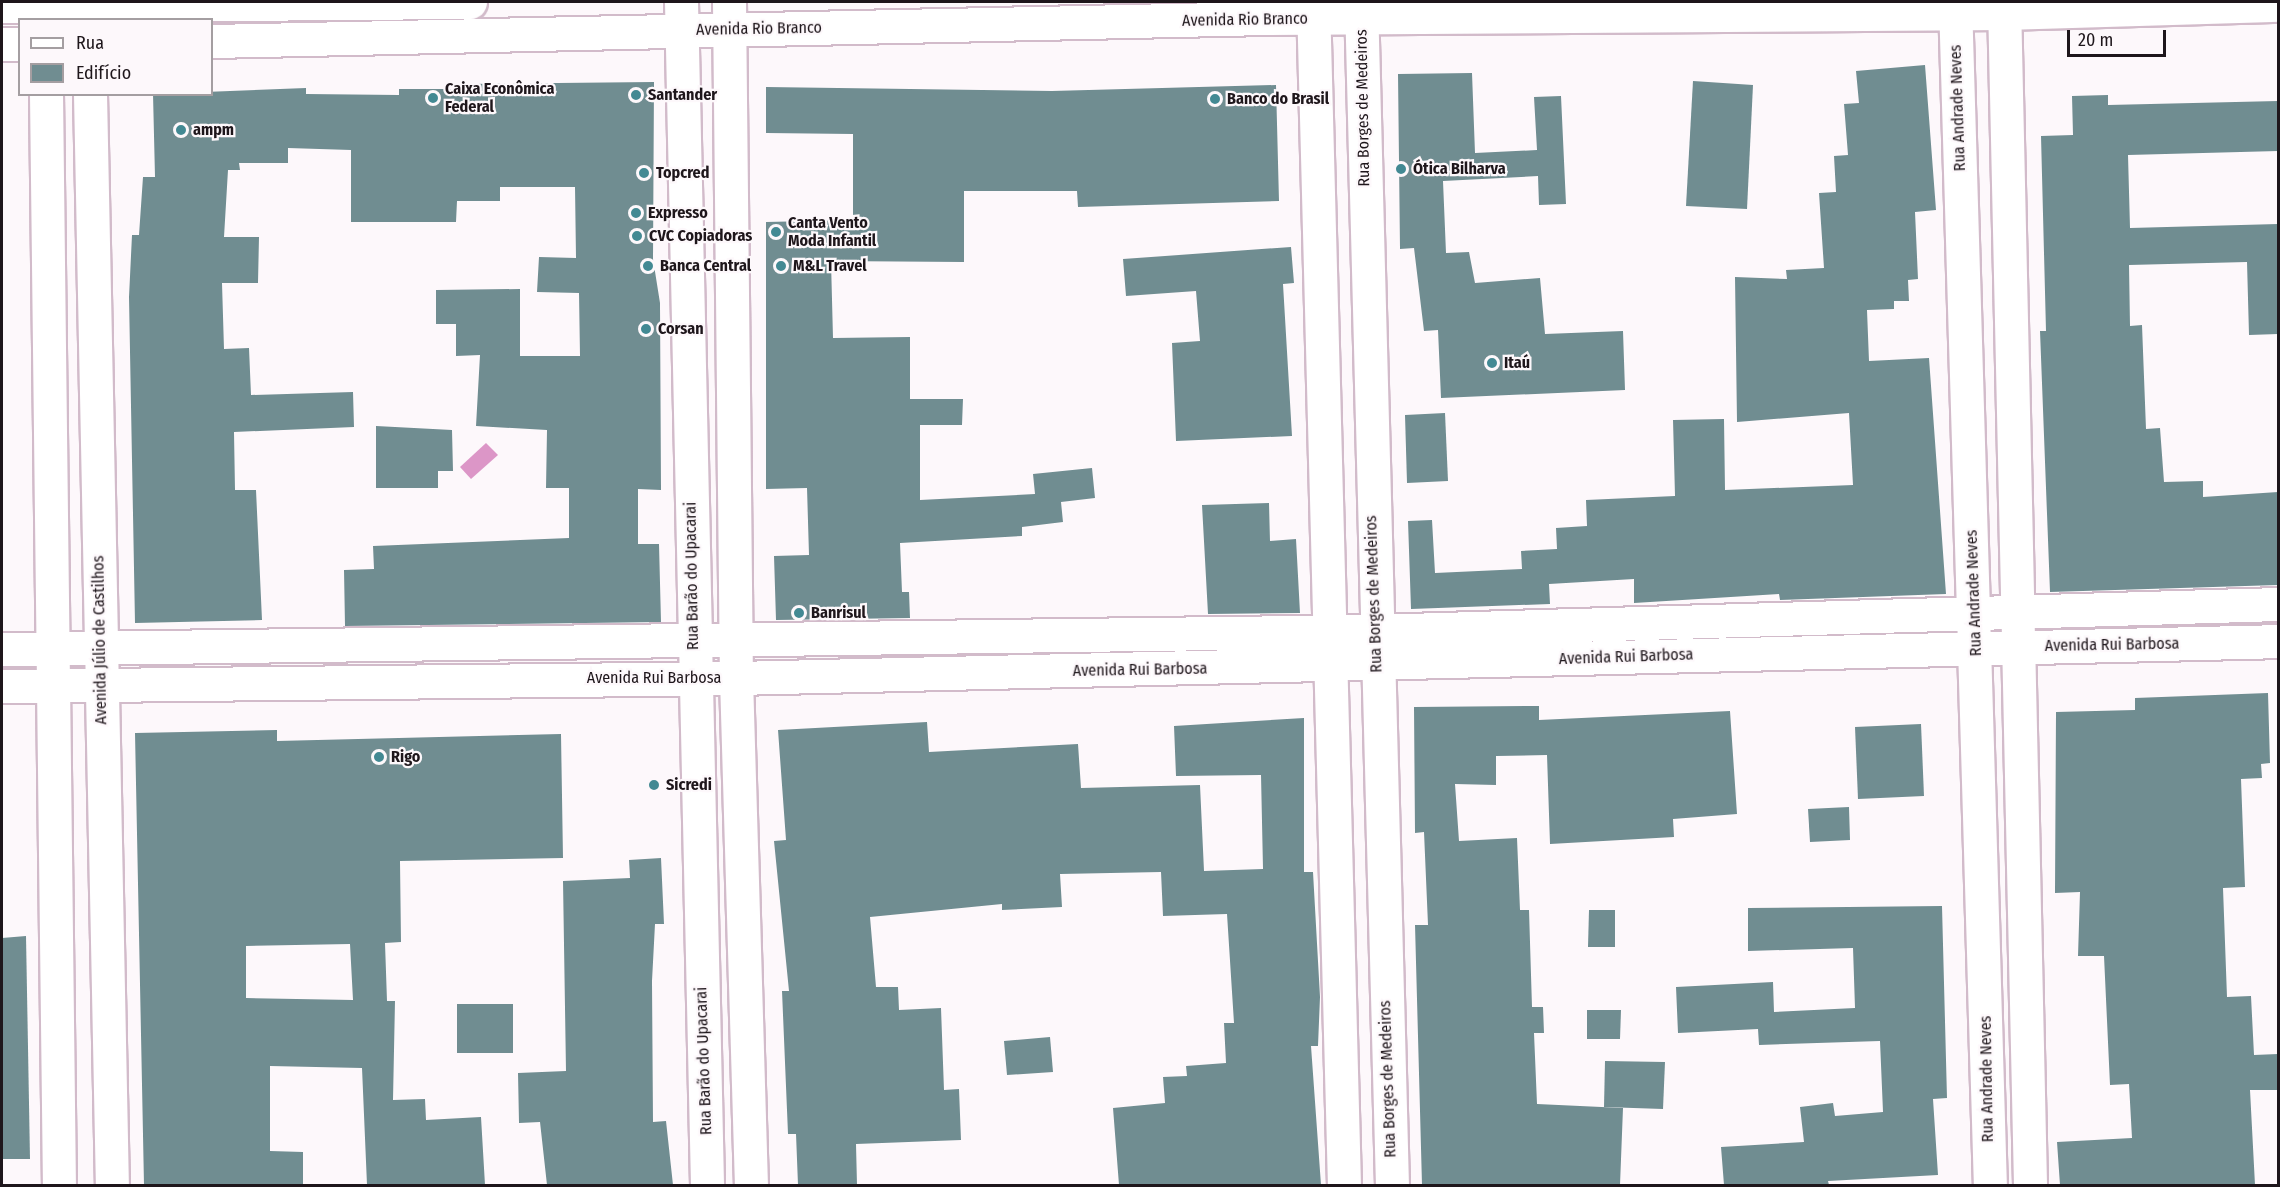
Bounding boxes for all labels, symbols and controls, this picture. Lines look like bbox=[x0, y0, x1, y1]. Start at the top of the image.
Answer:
street label: Avenida Rio Branco bbox=[1182, 9, 1308, 31]
legend bbox=[18, 18, 213, 96]
street label: Avenida Rio Branco bbox=[696, 18, 822, 40]
scale bar bbox=[2070, 18, 2169, 56]
street label: Rua Borges de Medeiros bbox=[1352, 29, 1374, 187]
text: 20 m bbox=[2078, 29, 2113, 51]
text: Rua bbox=[76, 32, 104, 54]
street label: Rua Andrade Neves bbox=[1946, 44, 1970, 172]
text: Edifício bbox=[76, 62, 131, 84]
place label: Caixa Econômica Federal bbox=[445, 79, 554, 117]
place label: Santander bbox=[648, 85, 717, 105]
marker: Santander bbox=[629, 88, 643, 102]
place label: Banco do Brasil bbox=[1227, 89, 1329, 109]
marker: Caixa Econômica Federal bbox=[426, 91, 440, 105]
marker: Banco do Brasil bbox=[1208, 92, 1222, 106]
place label: ampm bbox=[193, 120, 234, 140]
marker: ampm bbox=[174, 123, 188, 137]
place label: Ótica Bilharva bbox=[1413, 159, 1506, 179]
marker: Ótica Bilharva bbox=[1394, 162, 1408, 176]
place label: Topcred bbox=[656, 163, 709, 183]
marker: Topcred bbox=[637, 166, 651, 180]
place label: Expresso bbox=[648, 203, 708, 223]
marker: Expresso bbox=[629, 206, 643, 220]
place label: Canta Vento Moda Infantil bbox=[788, 213, 876, 251]
marker: Canta Vento Moda Infantil bbox=[769, 225, 783, 239]
place label: CVC Copiadoras bbox=[649, 226, 752, 246]
marker: CVC Copiadoras bbox=[630, 229, 644, 243]
place label: Banca Central bbox=[660, 256, 751, 276]
place label: M&L Travel bbox=[793, 256, 867, 276]
marker: Banca Central bbox=[641, 259, 655, 273]
marker: M&L Travel bbox=[774, 259, 788, 273]
place label: Corsan bbox=[658, 319, 704, 339]
marker: Corsan bbox=[639, 322, 653, 336]
place label: Itaú bbox=[1504, 353, 1530, 373]
marker: Itaú bbox=[1485, 356, 1499, 370]
street label: Rua Barão do Upacarai bbox=[681, 502, 703, 650]
street label: Rua Borges de Medeiros bbox=[1362, 515, 1386, 673]
street label: Rua Andrade Neves bbox=[1962, 529, 1986, 657]
street label: Avenida Júlio de Castilhos bbox=[89, 555, 111, 725]
place label: Banrisul bbox=[811, 603, 866, 623]
marker: Banrisul bbox=[792, 606, 806, 620]
street label: Avenida Rui Barbosa bbox=[2045, 634, 2179, 656]
street label: Avenida Rui Barbosa bbox=[1558, 645, 1694, 669]
street label: Avenida Rui Barbosa bbox=[1073, 659, 1207, 681]
street label: Avenida Rui Barbosa bbox=[587, 668, 721, 688]
place label: Rigo bbox=[391, 747, 420, 767]
marker: Rigo bbox=[372, 750, 386, 764]
place label: Sicredi bbox=[666, 775, 712, 795]
marker: Sicredi bbox=[647, 778, 661, 792]
street label: Rua Barão do Upacarai bbox=[692, 987, 716, 1135]
street label: Rua Borges de Medeiros bbox=[1376, 1000, 1400, 1158]
street label: Rua Andrade Neves bbox=[1976, 1016, 1998, 1142]

